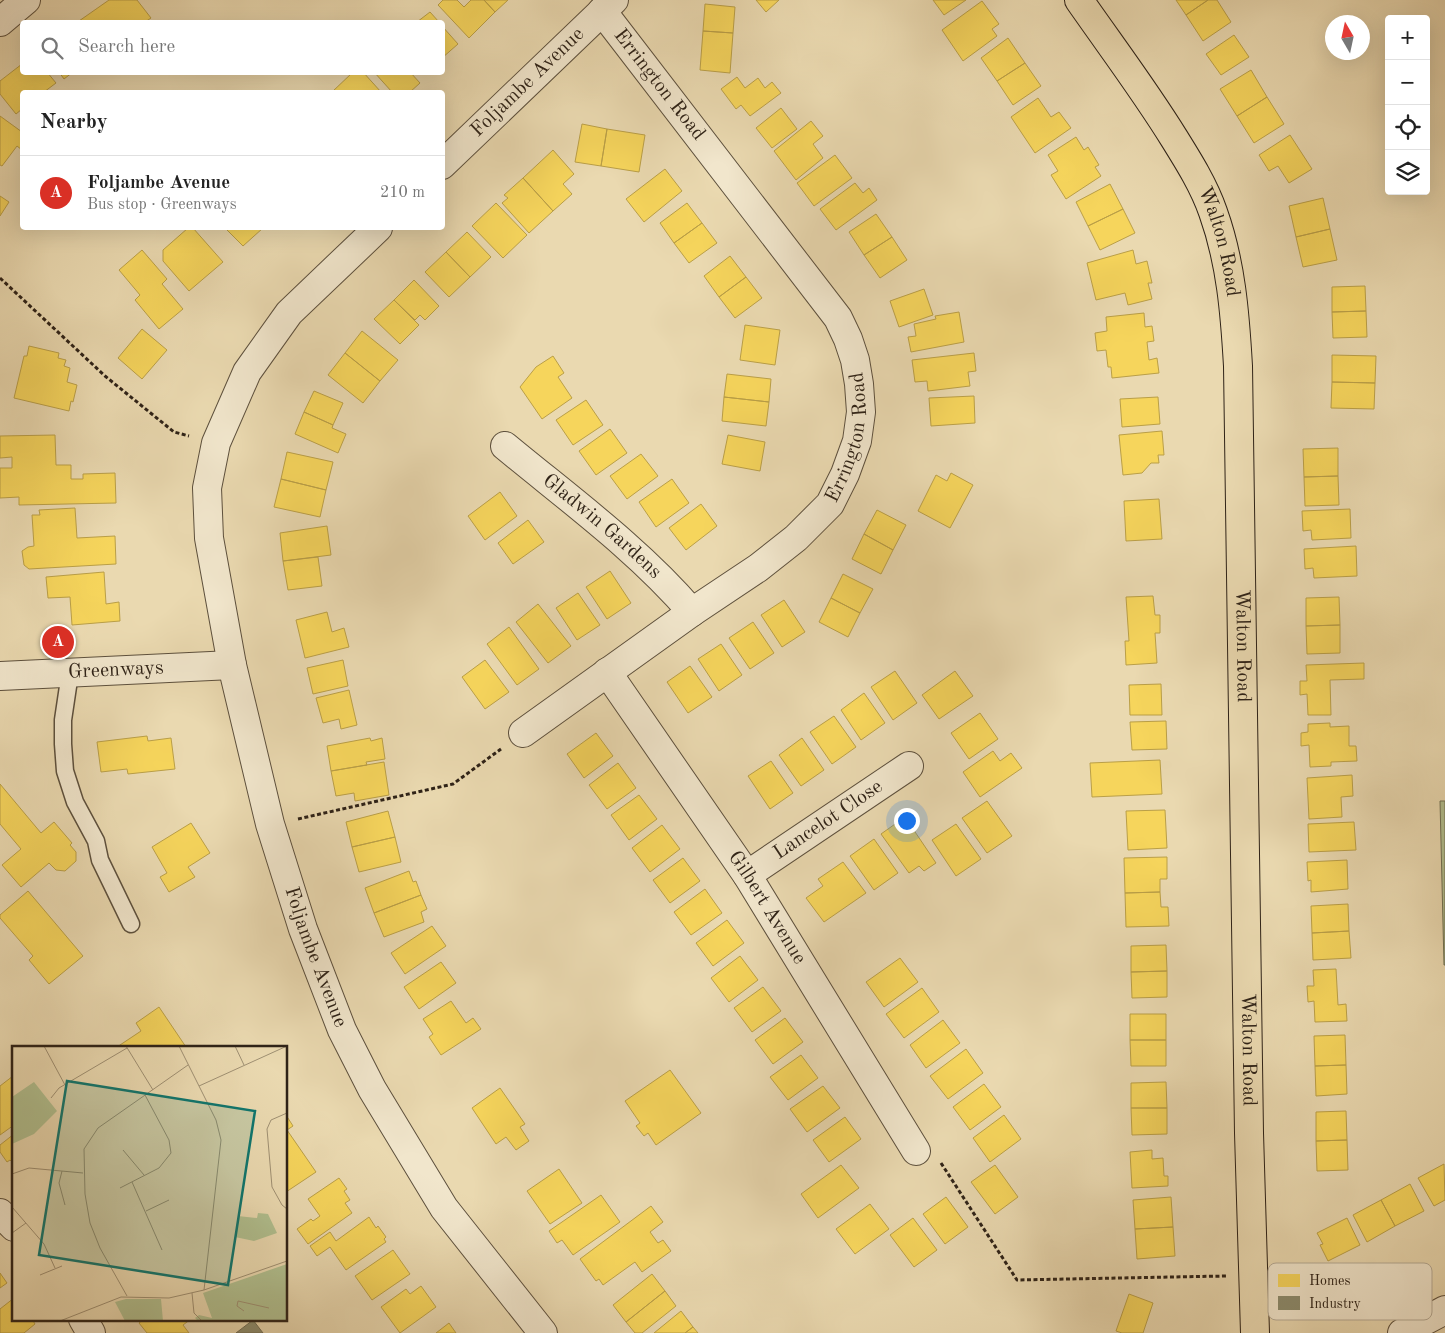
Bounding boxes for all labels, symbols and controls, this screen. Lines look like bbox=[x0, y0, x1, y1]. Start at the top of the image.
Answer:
north arrow bbox=[1325, 15, 1370, 60]
map controls bbox=[1385, 15, 1430, 195]
button: + bbox=[1385, 15, 1430, 60]
search box bbox=[20, 20, 445, 75]
street label: Foljambe Avenue bbox=[467, 24, 588, 141]
street label: Errington Road bbox=[610, 26, 708, 144]
icon: search bbox=[38, 34, 66, 62]
text: Search here bbox=[78, 38, 175, 57]
button: − bbox=[1385, 60, 1430, 105]
button: locate bbox=[1385, 105, 1430, 150]
text: Nearby bbox=[40, 112, 108, 133]
button: layers bbox=[1385, 150, 1430, 195]
text: Foljambe Avenue bbox=[87, 174, 230, 193]
street label: Walton Road bbox=[1194, 184, 1242, 298]
text: A bbox=[50, 185, 62, 201]
text: 210 m bbox=[380, 185, 425, 201]
text: Bus stop · Greenways bbox=[87, 197, 237, 213]
street label: Errington Road bbox=[822, 371, 871, 506]
street label: Gladwin Gardens bbox=[539, 471, 665, 583]
street label: Walton Road bbox=[1231, 589, 1253, 703]
pin: A bbox=[42, 623, 74, 661]
street label: Greenways bbox=[68, 658, 164, 683]
street label: Lancelot Close bbox=[770, 777, 886, 864]
your location bbox=[894, 808, 920, 834]
street label: Gilbert Avenue bbox=[724, 848, 809, 968]
street label: Foljambe Avenue bbox=[280, 884, 350, 1030]
street label: Walton Road bbox=[1237, 993, 1259, 1107]
inset map bbox=[12, 1046, 288, 1320]
legend bbox=[1268, 1263, 1432, 1320]
text: Homes bbox=[1309, 1274, 1351, 1288]
text: Industry bbox=[1309, 1297, 1362, 1311]

